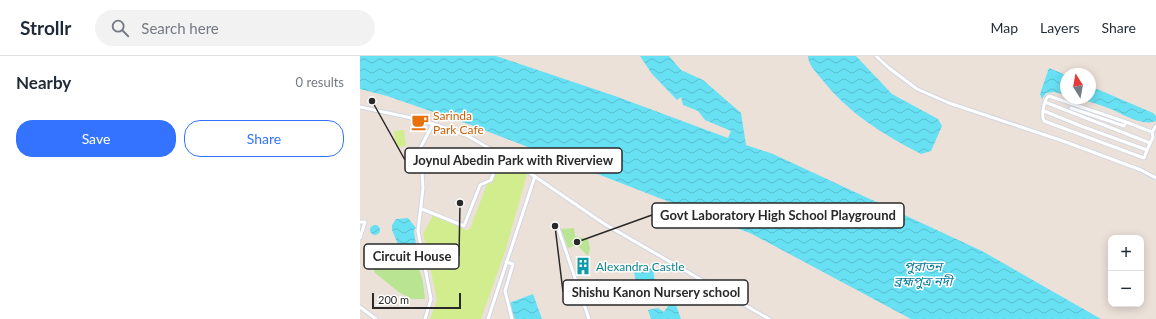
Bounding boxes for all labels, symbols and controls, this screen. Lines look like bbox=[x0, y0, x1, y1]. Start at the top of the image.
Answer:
search box bbox=[95, 10, 375, 46]
text: Strollr bbox=[20, 16, 71, 39]
icon: search bbox=[109, 17, 131, 39]
text: Search here bbox=[141, 19, 219, 37]
text: Map bbox=[990, 19, 1018, 36]
text: Layers bbox=[1040, 19, 1080, 36]
text: Share bbox=[1102, 19, 1136, 36]
north arrow bbox=[1060, 68, 1096, 104]
text: Nearby bbox=[16, 72, 71, 93]
text: 0 results bbox=[296, 74, 344, 90]
place label: Sarinda Park Cafe bbox=[433, 108, 484, 137]
cafe icon: Sarinda Park Cafe bbox=[410, 112, 430, 132]
button: Save bbox=[16, 120, 176, 157]
button: Share bbox=[184, 120, 344, 157]
callout: Joynul Abedin Park with Riverview bbox=[405, 148, 622, 173]
text: Joynul Abedin Park with Riverview bbox=[413, 152, 614, 168]
callout: Govt Laboratory High School Playground bbox=[652, 203, 904, 228]
text: Govt Laboratory High School Playground bbox=[660, 207, 896, 223]
map controls bbox=[1108, 235, 1144, 307]
button: + bbox=[1108, 235, 1144, 271]
callout: Circuit House bbox=[364, 244, 459, 269]
text: Circuit House bbox=[373, 248, 451, 264]
building icon: Alexandra Castle bbox=[573, 256, 593, 276]
water label: পুরাতন ব্রহ্মপুত্র নদী bbox=[894, 258, 955, 289]
place label: Alexandra Castle bbox=[596, 259, 685, 274]
button: − bbox=[1108, 271, 1144, 307]
callout: Shishu Kanon Nursery school bbox=[563, 280, 748, 305]
text: Shishu Kanon Nursery school bbox=[572, 284, 740, 300]
scale bar bbox=[372, 291, 461, 310]
text: 200 m bbox=[378, 293, 409, 306]

